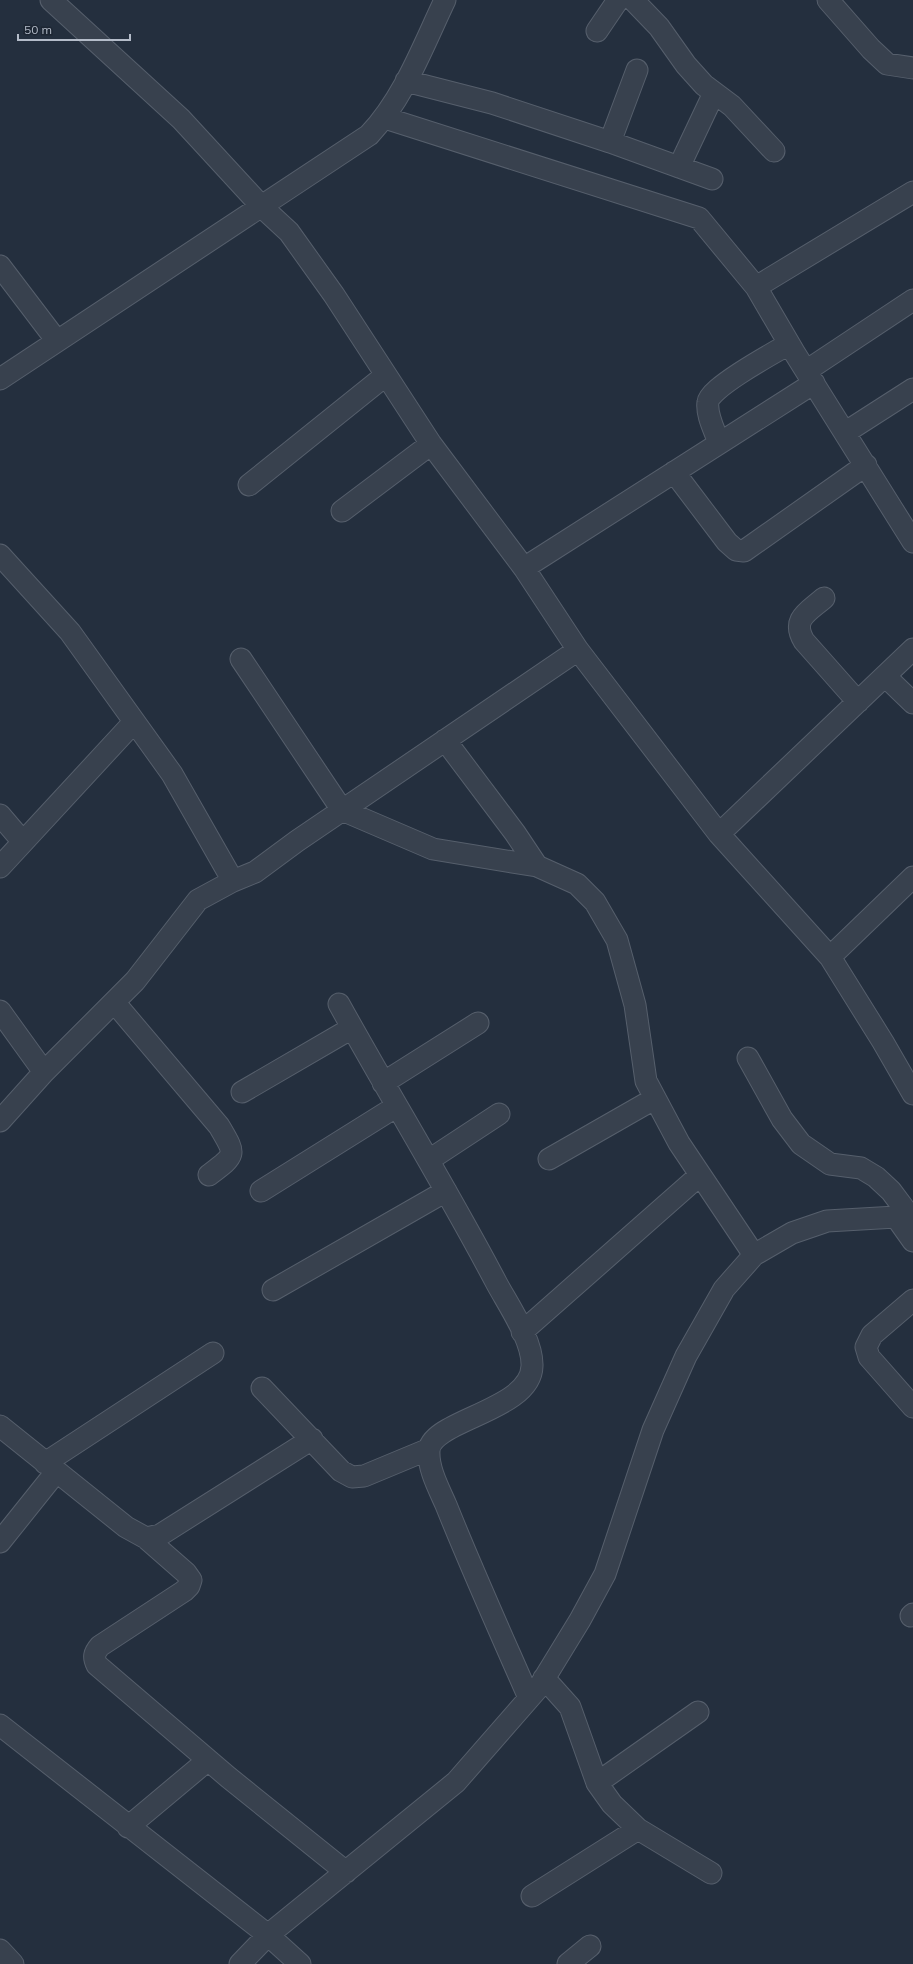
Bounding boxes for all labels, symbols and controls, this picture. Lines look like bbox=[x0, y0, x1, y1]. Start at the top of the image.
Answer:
scale bar bbox=[18, 16, 130, 42]
text: 50 m bbox=[24, 22, 52, 37]

